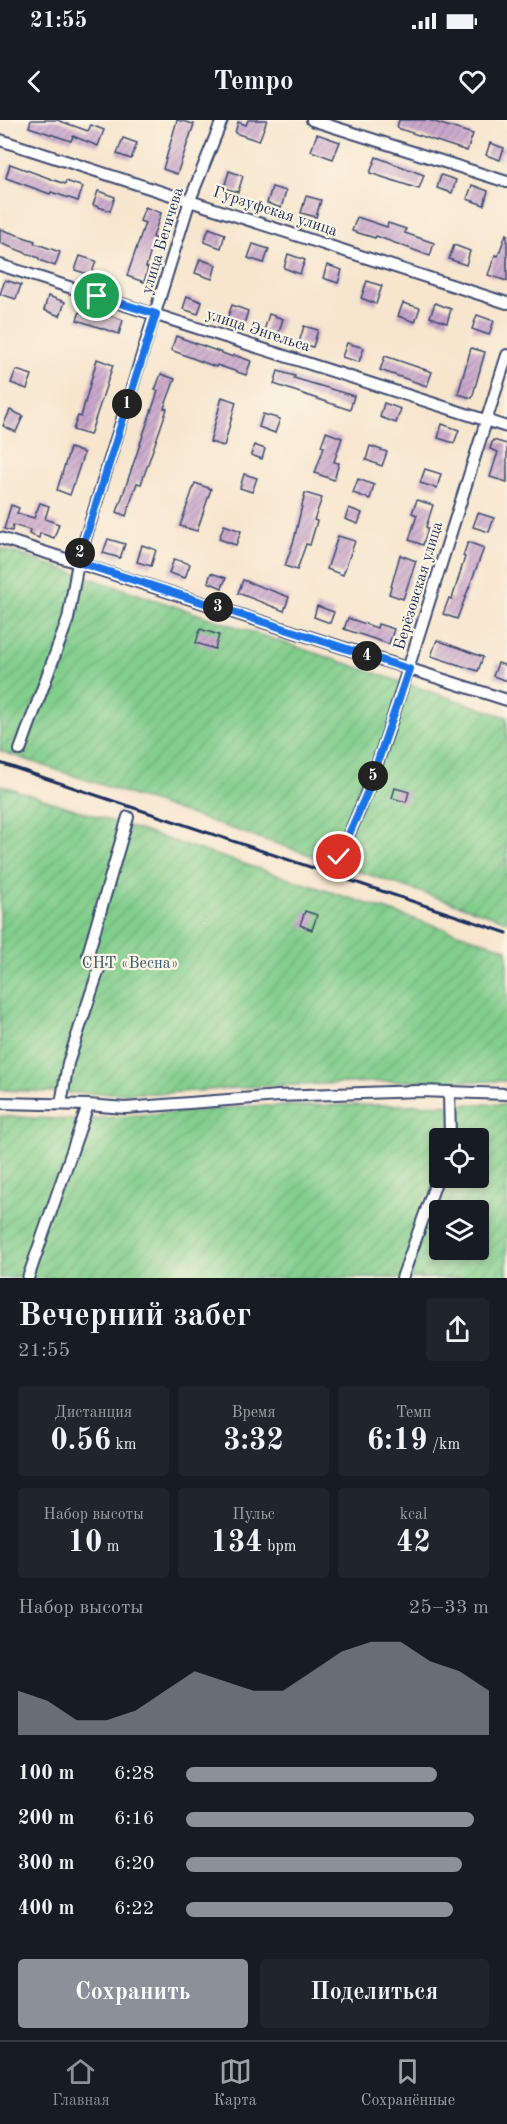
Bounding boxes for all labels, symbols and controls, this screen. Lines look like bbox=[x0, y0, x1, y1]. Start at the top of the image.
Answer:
text: 21:55 bbox=[30, 10, 87, 32]
icon: back bbox=[18, 65, 51, 98]
icon: heart bbox=[456, 65, 489, 98]
text: Tempo bbox=[213, 68, 294, 95]
street label: Гурзуфская улица bbox=[211, 184, 339, 240]
street label: улица Бегичева bbox=[139, 186, 187, 296]
pin bbox=[71, 270, 122, 321]
icon: arrive bbox=[80, 279, 113, 312]
street label: улица Энгельса bbox=[204, 307, 312, 355]
pin: 1 bbox=[112, 389, 142, 419]
text: 1 bbox=[122, 396, 132, 412]
street label: Берёзовская улица bbox=[392, 520, 446, 652]
pin: 2 bbox=[65, 538, 95, 568]
text: 2 bbox=[75, 545, 85, 561]
pin: 3 bbox=[203, 592, 233, 622]
text: 3 bbox=[213, 599, 223, 615]
pin: 4 bbox=[352, 641, 382, 671]
text: 4 bbox=[362, 648, 372, 664]
pin: 5 bbox=[358, 761, 388, 791]
text: 5 bbox=[368, 768, 378, 784]
pin bbox=[313, 831, 364, 882]
icon: check bbox=[322, 840, 355, 873]
park label: СНТ «Весна» bbox=[82, 956, 178, 972]
map controls bbox=[429, 1128, 489, 1260]
button: locate bbox=[429, 1128, 489, 1188]
button: layers bbox=[429, 1200, 489, 1260]
button: share bbox=[426, 1298, 489, 1361]
text: Вечерний забег bbox=[18, 1300, 251, 1333]
text: 21:55 bbox=[18, 1341, 70, 1361]
text: Дистанция bbox=[55, 1405, 132, 1421]
text: Время bbox=[231, 1405, 276, 1421]
text: Темп bbox=[396, 1405, 431, 1421]
text: 0.56 bbox=[50, 1426, 111, 1456]
text: 3:32 bbox=[223, 1426, 284, 1456]
text: 6:19 bbox=[367, 1426, 427, 1456]
text: km bbox=[111, 1437, 137, 1453]
text: /km bbox=[427, 1437, 460, 1453]
text: Набор высоты bbox=[43, 1507, 144, 1523]
text: Пульс bbox=[232, 1507, 275, 1523]
text: kcal bbox=[400, 1507, 427, 1523]
text: 10 bbox=[68, 1528, 102, 1558]
text: 134 bbox=[211, 1528, 263, 1558]
text: 42 bbox=[396, 1528, 431, 1558]
text: m bbox=[102, 1539, 120, 1555]
text: bpm bbox=[263, 1539, 296, 1555]
text: Набор высоты bbox=[18, 1598, 144, 1618]
text: 25–33 m bbox=[409, 1598, 489, 1618]
text: 100 m bbox=[18, 1764, 74, 1784]
text: 6:28 bbox=[114, 1764, 154, 1784]
text: 200 m bbox=[18, 1809, 74, 1829]
text: 6:16 bbox=[114, 1809, 154, 1829]
text: 300 m bbox=[18, 1854, 74, 1874]
text: 6:20 bbox=[114, 1854, 154, 1874]
text: 400 m bbox=[18, 1899, 74, 1919]
text: 6:22 bbox=[114, 1899, 154, 1919]
button: Сохранить bbox=[18, 1959, 248, 2028]
button: Поделиться bbox=[260, 1959, 489, 2028]
tab: Главная bbox=[52, 2055, 109, 2111]
tab: Карта bbox=[213, 2055, 257, 2111]
tab: Сохранённые bbox=[361, 2055, 455, 2111]

